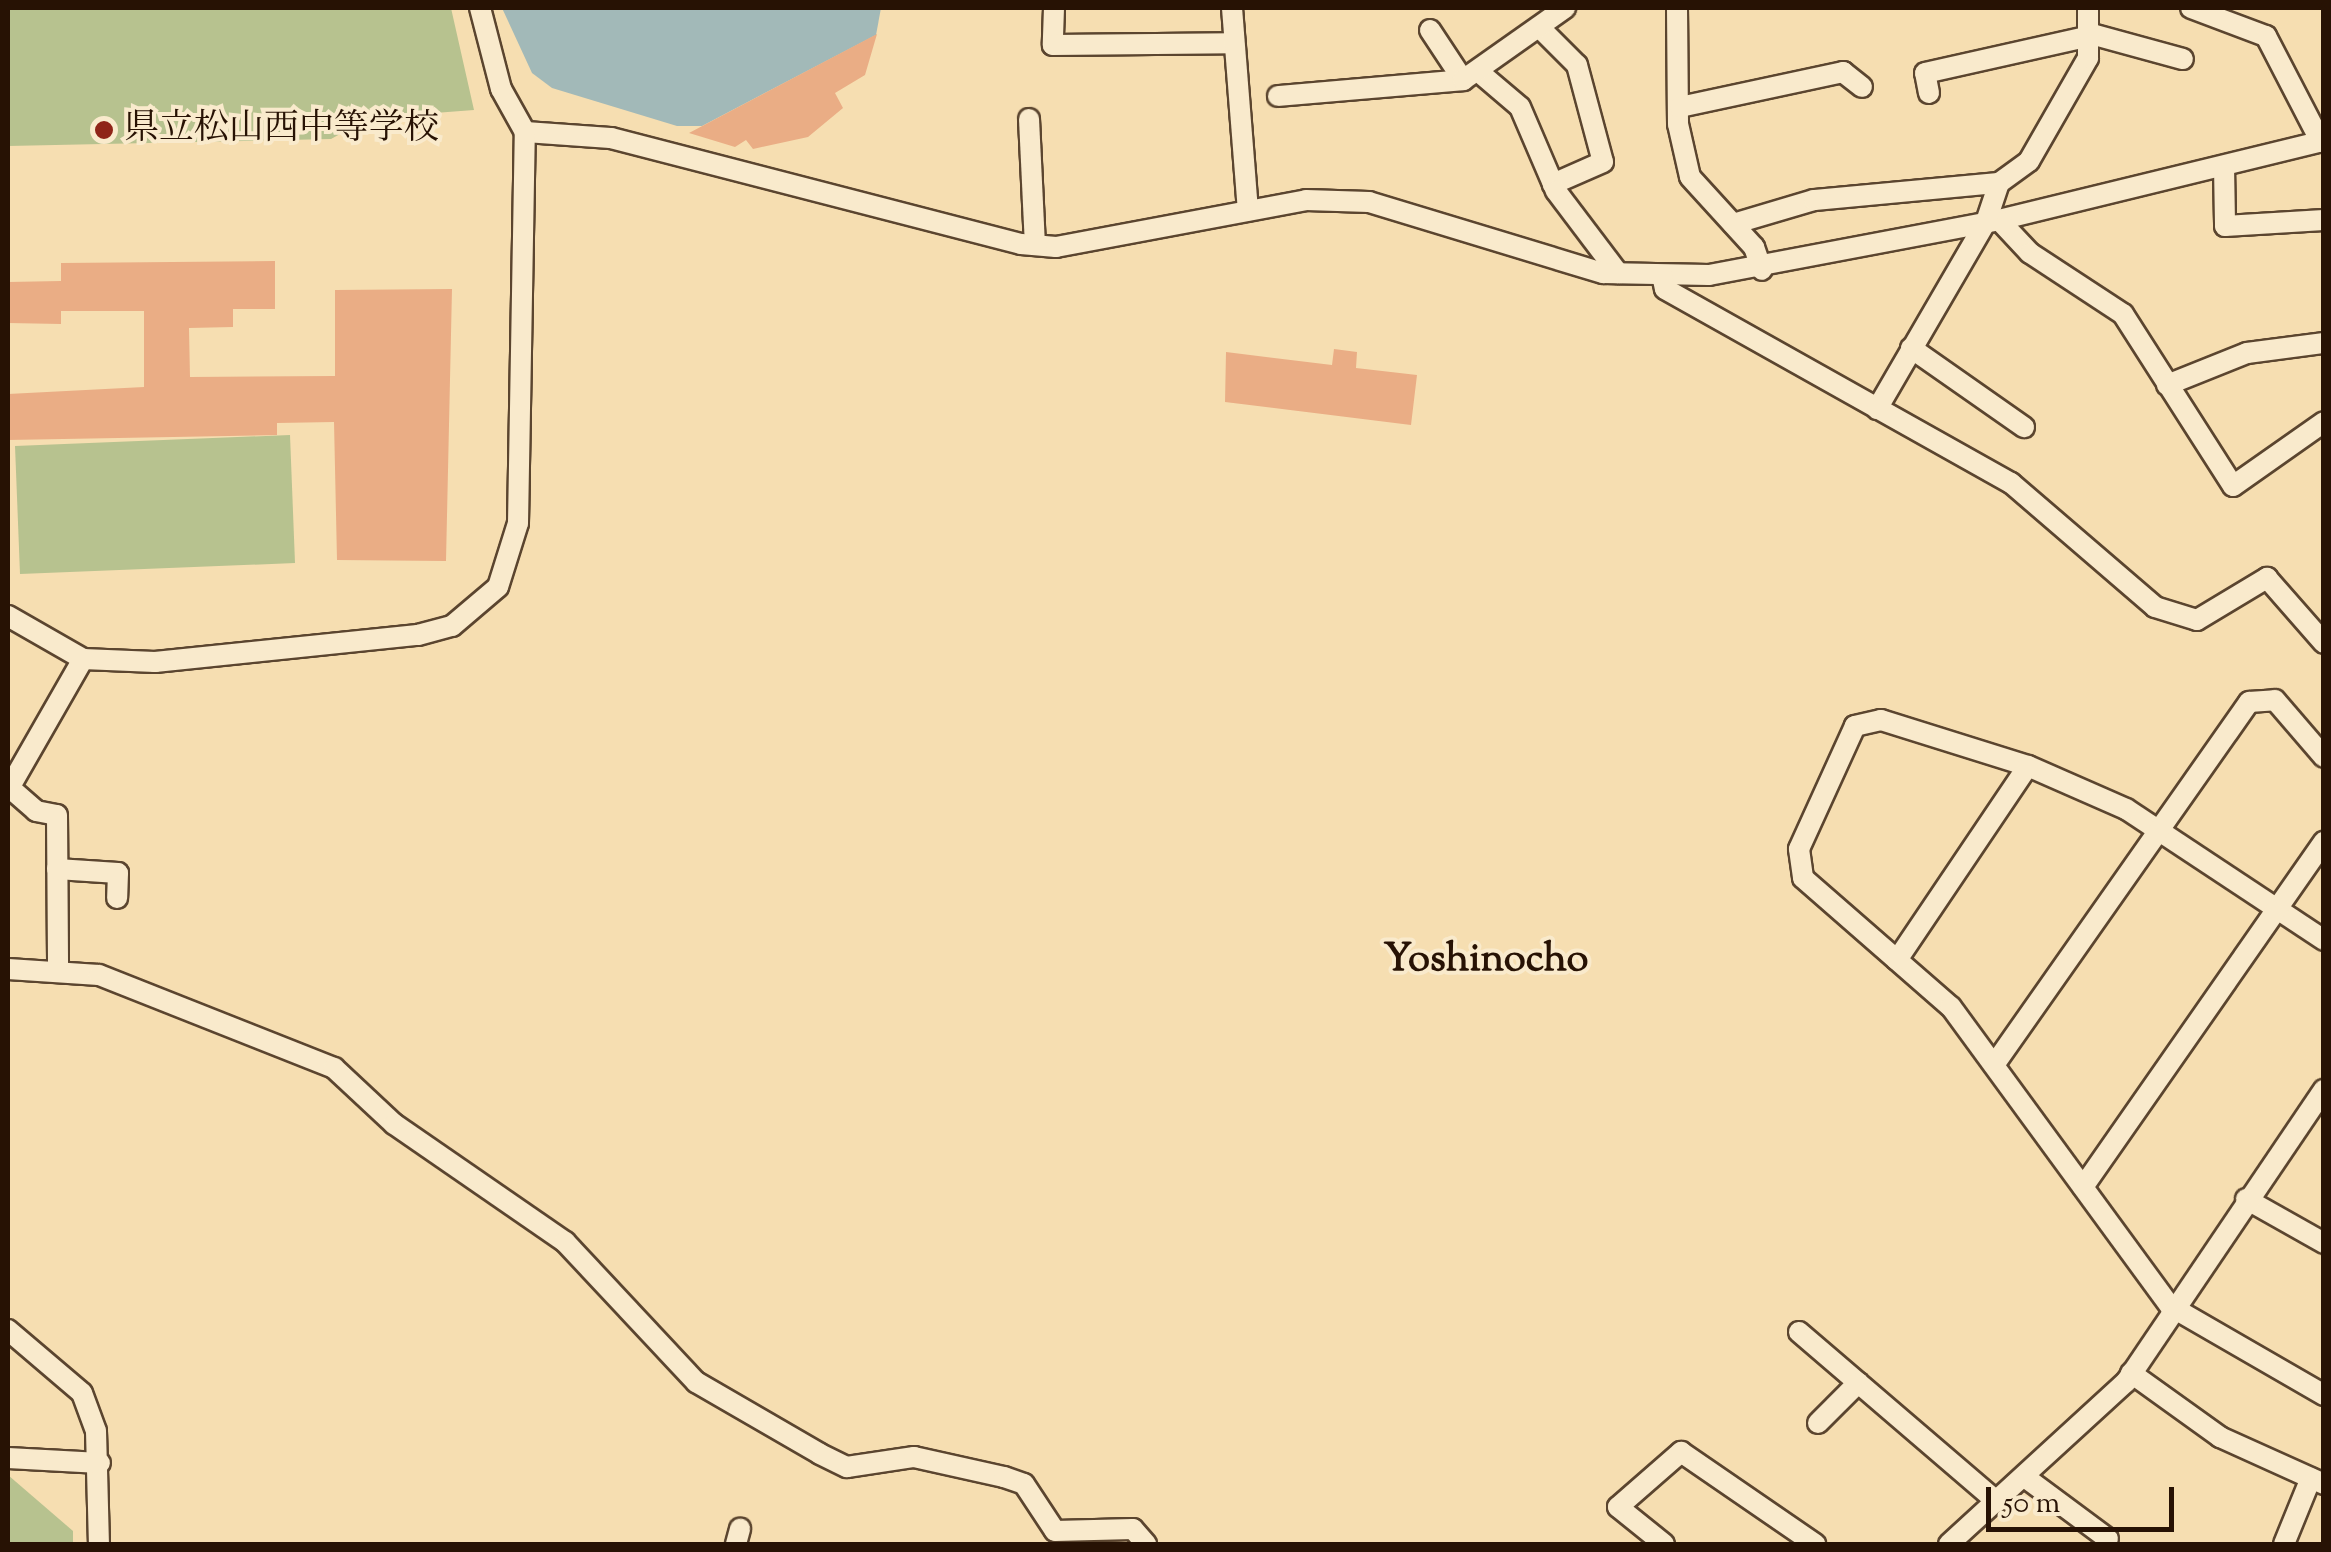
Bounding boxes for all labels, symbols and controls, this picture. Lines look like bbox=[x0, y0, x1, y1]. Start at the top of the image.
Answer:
place label: 県立松山西中等学校 bbox=[124, 109, 439, 151]
marker: 県立松山西中等学校 bbox=[93, 119, 115, 141]
district label: Yoshinocho bbox=[1384, 937, 1588, 985]
scale bar bbox=[1991, 1467, 2178, 1529]
text: 50 m bbox=[2003, 1483, 2060, 1526]

